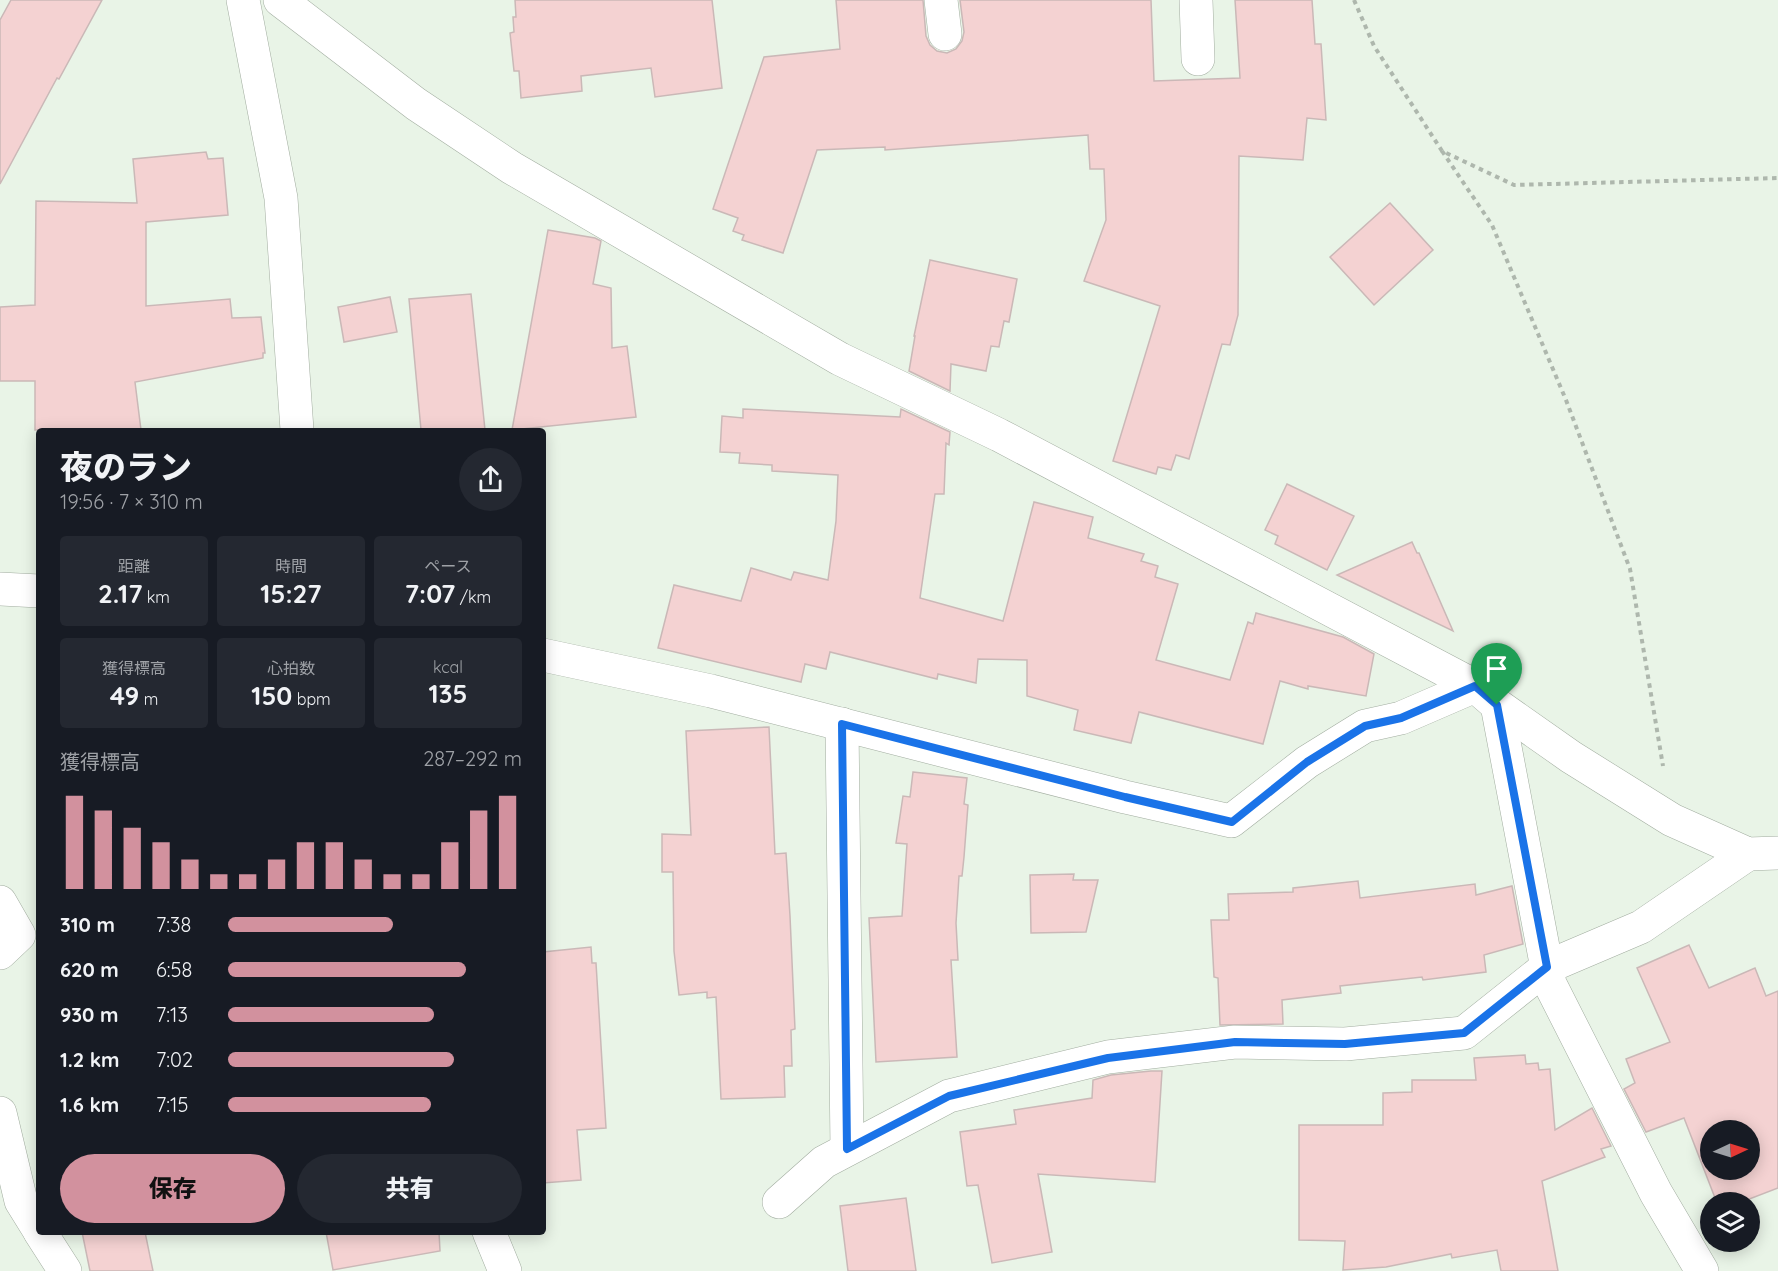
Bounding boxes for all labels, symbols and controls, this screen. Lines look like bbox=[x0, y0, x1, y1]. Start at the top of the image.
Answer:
text: 夜のラン bbox=[60, 446, 192, 487]
button: share bbox=[459, 448, 522, 511]
text: 19:56 · 7 × 310 m bbox=[60, 489, 203, 514]
text: 距離 bbox=[118, 556, 150, 576]
text: 時間 bbox=[275, 556, 307, 576]
text: ペース bbox=[424, 556, 472, 576]
text: 2.17 bbox=[98, 577, 142, 610]
text: 15:27 bbox=[260, 577, 322, 610]
text: 7:07 bbox=[405, 577, 455, 610]
text: km bbox=[142, 587, 170, 607]
text: /km bbox=[455, 587, 491, 607]
pin bbox=[1471, 643, 1522, 705]
icon: arrive bbox=[1480, 652, 1513, 685]
text: kcal bbox=[433, 657, 463, 677]
text: 獲得標高 bbox=[102, 658, 166, 678]
text: 心拍数 bbox=[267, 658, 315, 678]
text: 135 bbox=[428, 677, 468, 710]
text: 49 bbox=[110, 679, 139, 712]
text: 150 bbox=[251, 679, 292, 712]
text: m bbox=[139, 689, 158, 709]
text: bpm bbox=[292, 689, 331, 709]
text: 287–292 m bbox=[423, 746, 522, 771]
text: 獲得標高 bbox=[60, 749, 140, 774]
text: 310 m bbox=[60, 912, 115, 937]
text: 7:38 bbox=[156, 912, 191, 937]
text: 620 m bbox=[60, 957, 119, 982]
text: 6:58 bbox=[156, 957, 192, 982]
text: 930 m bbox=[60, 1002, 118, 1027]
text: 7:13 bbox=[156, 1002, 188, 1027]
text: 1.2 km bbox=[60, 1047, 120, 1072]
text: 7:02 bbox=[156, 1047, 193, 1072]
text: 1.6 km bbox=[60, 1092, 119, 1117]
text: 7:15 bbox=[156, 1092, 188, 1117]
north arrow bbox=[1700, 1120, 1760, 1180]
map controls bbox=[1700, 1120, 1760, 1252]
button: 保存 bbox=[60, 1154, 285, 1223]
button: 共有 bbox=[297, 1154, 522, 1223]
button: layers bbox=[1700, 1192, 1760, 1252]

